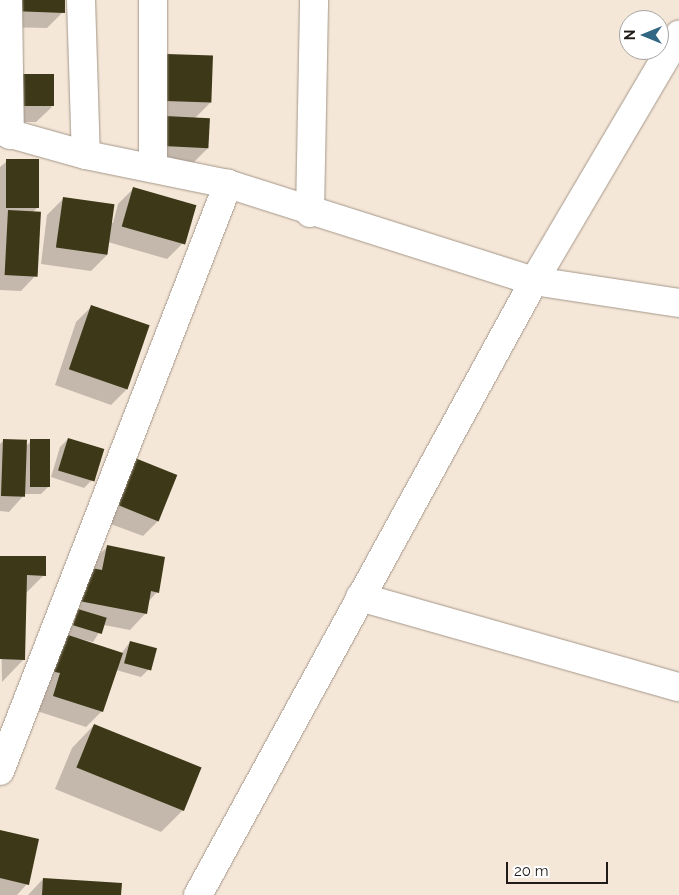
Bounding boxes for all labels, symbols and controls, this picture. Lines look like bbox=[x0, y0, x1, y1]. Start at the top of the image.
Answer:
north arrow bbox=[619, 10, 669, 60]
text: N bbox=[622, 30, 638, 40]
scale bar bbox=[509, 852, 612, 884]
text: 20 m bbox=[514, 862, 549, 880]

